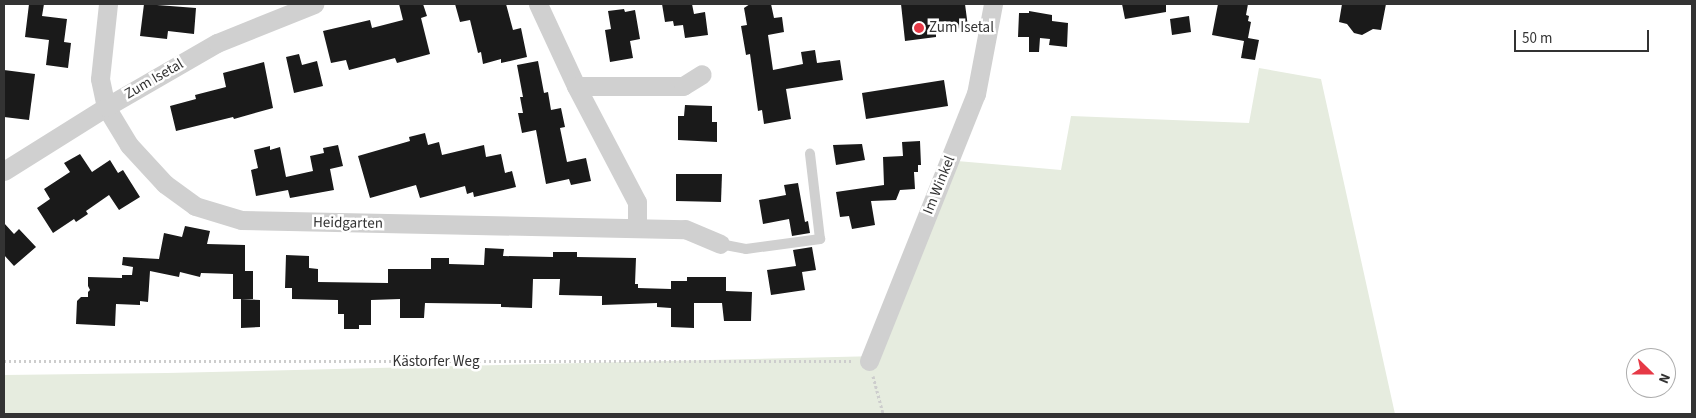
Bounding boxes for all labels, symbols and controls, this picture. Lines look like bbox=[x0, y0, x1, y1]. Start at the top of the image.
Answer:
place label: Zum Isetal bbox=[929, 19, 994, 37]
scale bar bbox=[1516, 20, 1651, 52]
marker: Zum Isetal bbox=[913, 22, 925, 34]
text: 50 m bbox=[1522, 28, 1552, 49]
street label: Zum Isetal bbox=[121, 55, 187, 103]
street label: Im Winkel bbox=[919, 153, 959, 217]
street label: Heidgarten bbox=[313, 213, 383, 233]
north arrow bbox=[1626, 348, 1676, 398]
street label: Kästorfer Weg bbox=[393, 353, 479, 371]
text: N bbox=[1653, 370, 1675, 386]

